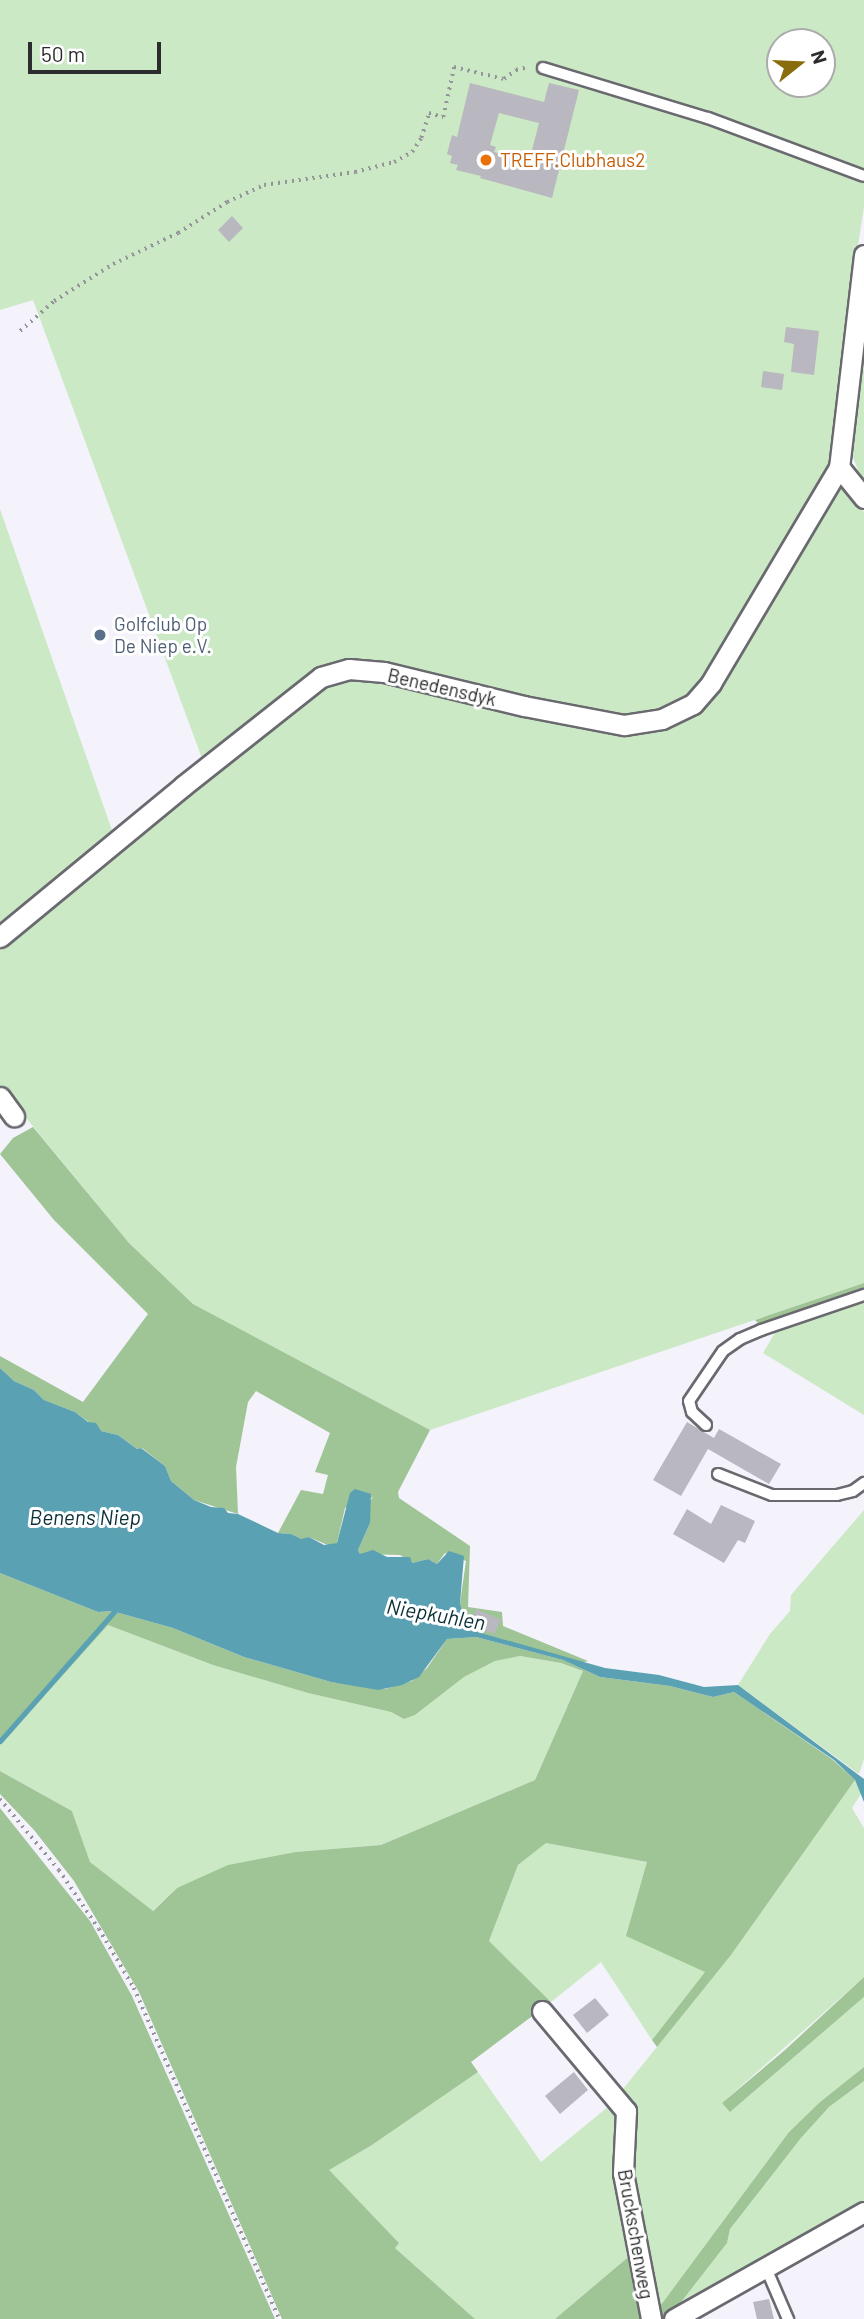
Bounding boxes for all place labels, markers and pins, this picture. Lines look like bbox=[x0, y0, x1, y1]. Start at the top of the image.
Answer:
place label: TREFF.Clubhaus2 bbox=[500, 149, 645, 171]
marker: TREFF.Clubhaus2 bbox=[478, 152, 494, 168]
place label: Golfclub Op De Niep e.V. bbox=[114, 613, 212, 657]
marker: Golfclub Op De Niep e.V. bbox=[92, 627, 108, 643]

